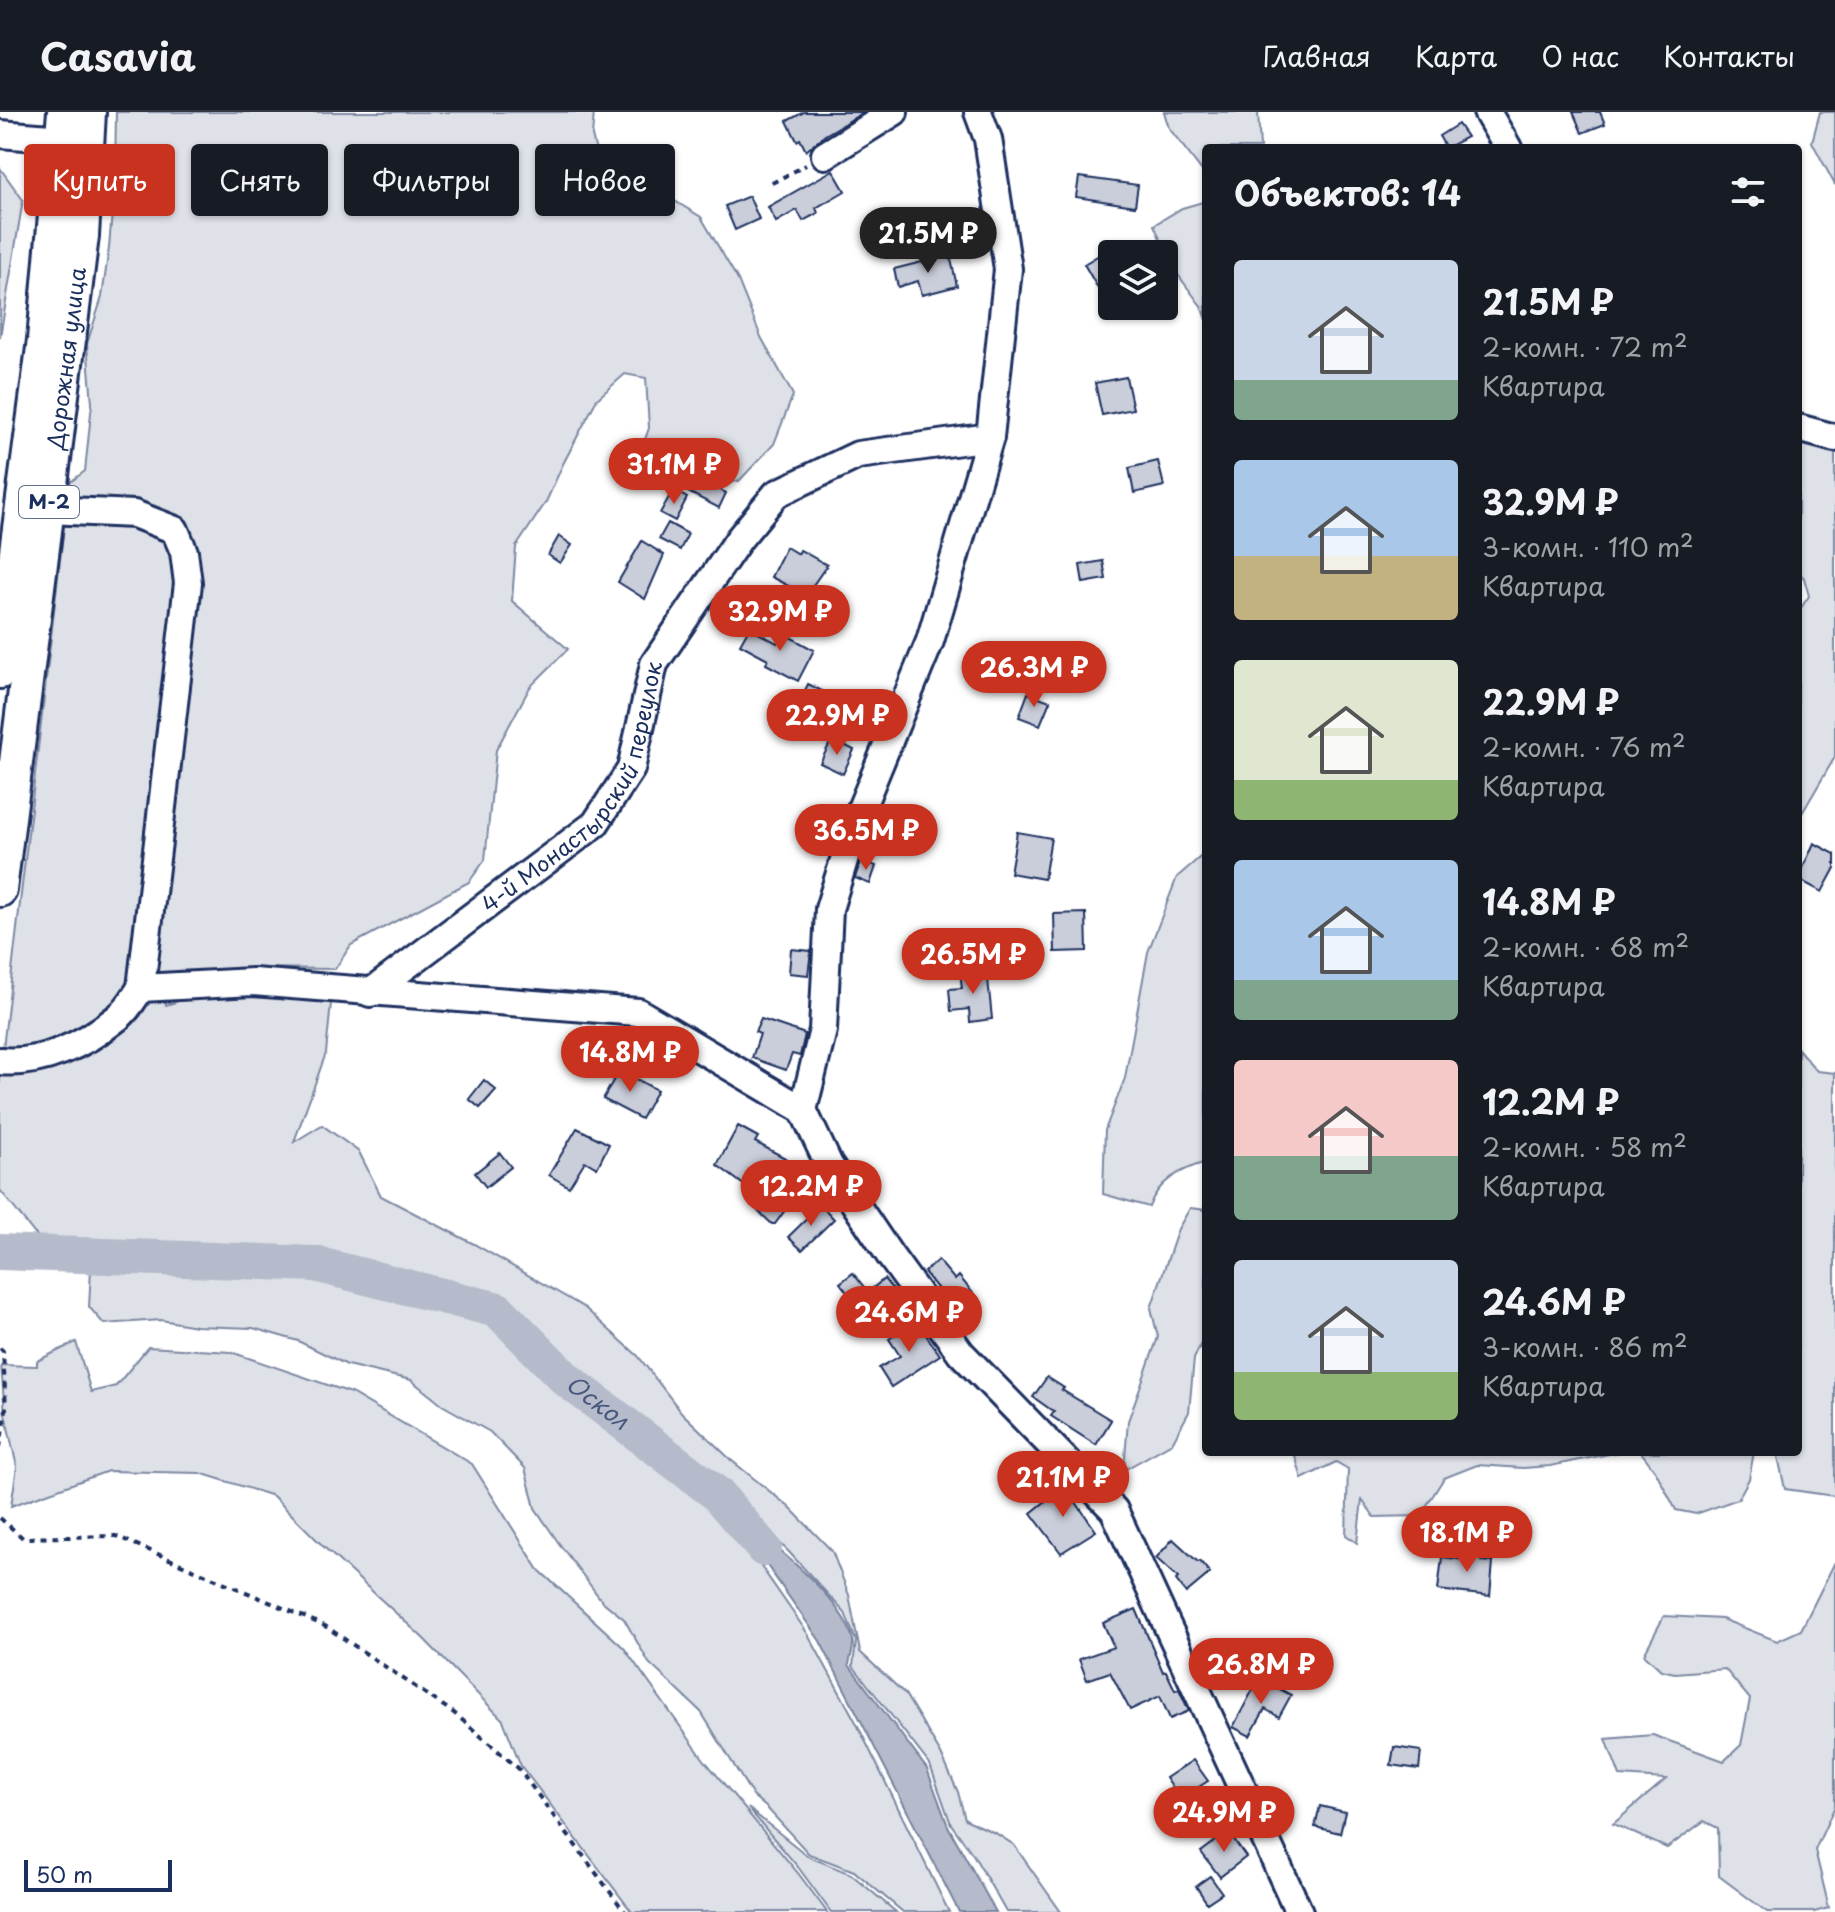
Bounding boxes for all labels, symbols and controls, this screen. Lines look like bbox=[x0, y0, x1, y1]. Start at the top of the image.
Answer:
text: Casavia bbox=[40, 27, 196, 84]
text: Главная bbox=[1263, 34, 1371, 77]
text: Карта bbox=[1415, 34, 1497, 77]
text: О нас bbox=[1541, 34, 1619, 77]
text: Контакты bbox=[1663, 34, 1795, 77]
chip: Купить bbox=[24, 144, 175, 216]
chip: Снять bbox=[191, 144, 328, 216]
chip: Фильтры bbox=[344, 144, 519, 216]
chip: Новое bbox=[535, 144, 675, 216]
text: Объектов: 14 bbox=[1234, 166, 1461, 218]
icon: filters bbox=[1726, 170, 1770, 214]
pin: 21.5M ₽ bbox=[854, 207, 1002, 275]
text: 21.5M ₽ bbox=[878, 213, 978, 252]
map controls bbox=[1098, 240, 1178, 320]
button: layers bbox=[1098, 240, 1178, 320]
street label: Дорожная улица bbox=[37, 265, 93, 452]
text: 21.5M ₽ bbox=[1482, 275, 1614, 327]
icon: home bbox=[1298, 292, 1394, 388]
text: 2-комн. · 72 m² bbox=[1482, 327, 1688, 366]
text: Квартира bbox=[1482, 366, 1605, 405]
pin: 31.1M ₽ bbox=[600, 438, 748, 506]
text: 31.1M ₽ bbox=[627, 444, 721, 483]
text: 32.9M ₽ bbox=[1482, 475, 1618, 527]
road number: М-2 bbox=[19, 486, 79, 518]
icon: home bbox=[1298, 492, 1394, 588]
text: 3-комн. · 110 m² bbox=[1482, 527, 1694, 566]
text: Квартира bbox=[1482, 566, 1605, 605]
pin: 32.9M ₽ bbox=[706, 585, 854, 653]
text: 32.9M ₽ bbox=[728, 591, 832, 630]
pin: 26.3M ₽ bbox=[960, 641, 1108, 709]
text: 26.3M ₽ bbox=[980, 647, 1088, 686]
street label: 4-й Монастырский переулок bbox=[474, 657, 669, 919]
text: 22.9M ₽ bbox=[1482, 675, 1619, 727]
pin: 22.9M ₽ bbox=[763, 689, 911, 757]
icon: home bbox=[1298, 692, 1394, 788]
text: 22.9M ₽ bbox=[785, 695, 889, 734]
text: 2-комн. · 76 m² bbox=[1482, 727, 1686, 766]
text: Квартира bbox=[1482, 766, 1605, 805]
pin: 36.5M ₽ bbox=[792, 804, 940, 872]
text: 36.5M ₽ bbox=[813, 810, 919, 849]
text: 14.8M ₽ bbox=[1482, 875, 1615, 927]
icon: home bbox=[1298, 892, 1394, 988]
text: 2-комн. · 68 m² bbox=[1482, 927, 1689, 966]
pin: 26.5M ₽ bbox=[899, 928, 1047, 996]
text: 26.5M ₽ bbox=[920, 934, 1026, 973]
text: Квартира bbox=[1482, 966, 1605, 1005]
pin: 14.8M ₽ bbox=[556, 1026, 704, 1094]
text: 14.8M ₽ bbox=[579, 1032, 681, 1071]
text: 12.2M ₽ bbox=[1482, 1075, 1619, 1127]
icon: home bbox=[1298, 1092, 1394, 1188]
text: 2-комн. · 58 m² bbox=[1482, 1127, 1687, 1166]
pin: 12.2M ₽ bbox=[737, 1160, 885, 1228]
text: 12.2M ₽ bbox=[759, 1166, 863, 1205]
text: Квартира bbox=[1482, 1166, 1605, 1205]
text: 24.6M ₽ bbox=[1482, 1275, 1626, 1327]
pin: 24.6M ₽ bbox=[835, 1286, 983, 1354]
text: 24.6M ₽ bbox=[854, 1292, 964, 1331]
icon: home bbox=[1298, 1292, 1394, 1388]
text: 3-комн. · 86 m² bbox=[1482, 1327, 1688, 1366]
water label: Оскол bbox=[559, 1365, 638, 1437]
text: Квартира bbox=[1482, 1366, 1605, 1405]
pin: 21.1M ₽ bbox=[989, 1451, 1137, 1519]
text: 21.1M ₽ bbox=[1015, 1457, 1111, 1496]
pin: 18.1M ₽ bbox=[1393, 1506, 1541, 1574]
text: 18.1M ₽ bbox=[1419, 1512, 1515, 1551]
pin: 26.8M ₽ bbox=[1187, 1638, 1335, 1706]
text: 26.8M ₽ bbox=[1207, 1644, 1315, 1683]
pin: 24.9M ₽ bbox=[1150, 1786, 1298, 1854]
text: 24.9M ₽ bbox=[1172, 1792, 1277, 1831]
scale bar bbox=[24, 1856, 172, 1892]
text: 50 m bbox=[36, 1857, 93, 1890]

